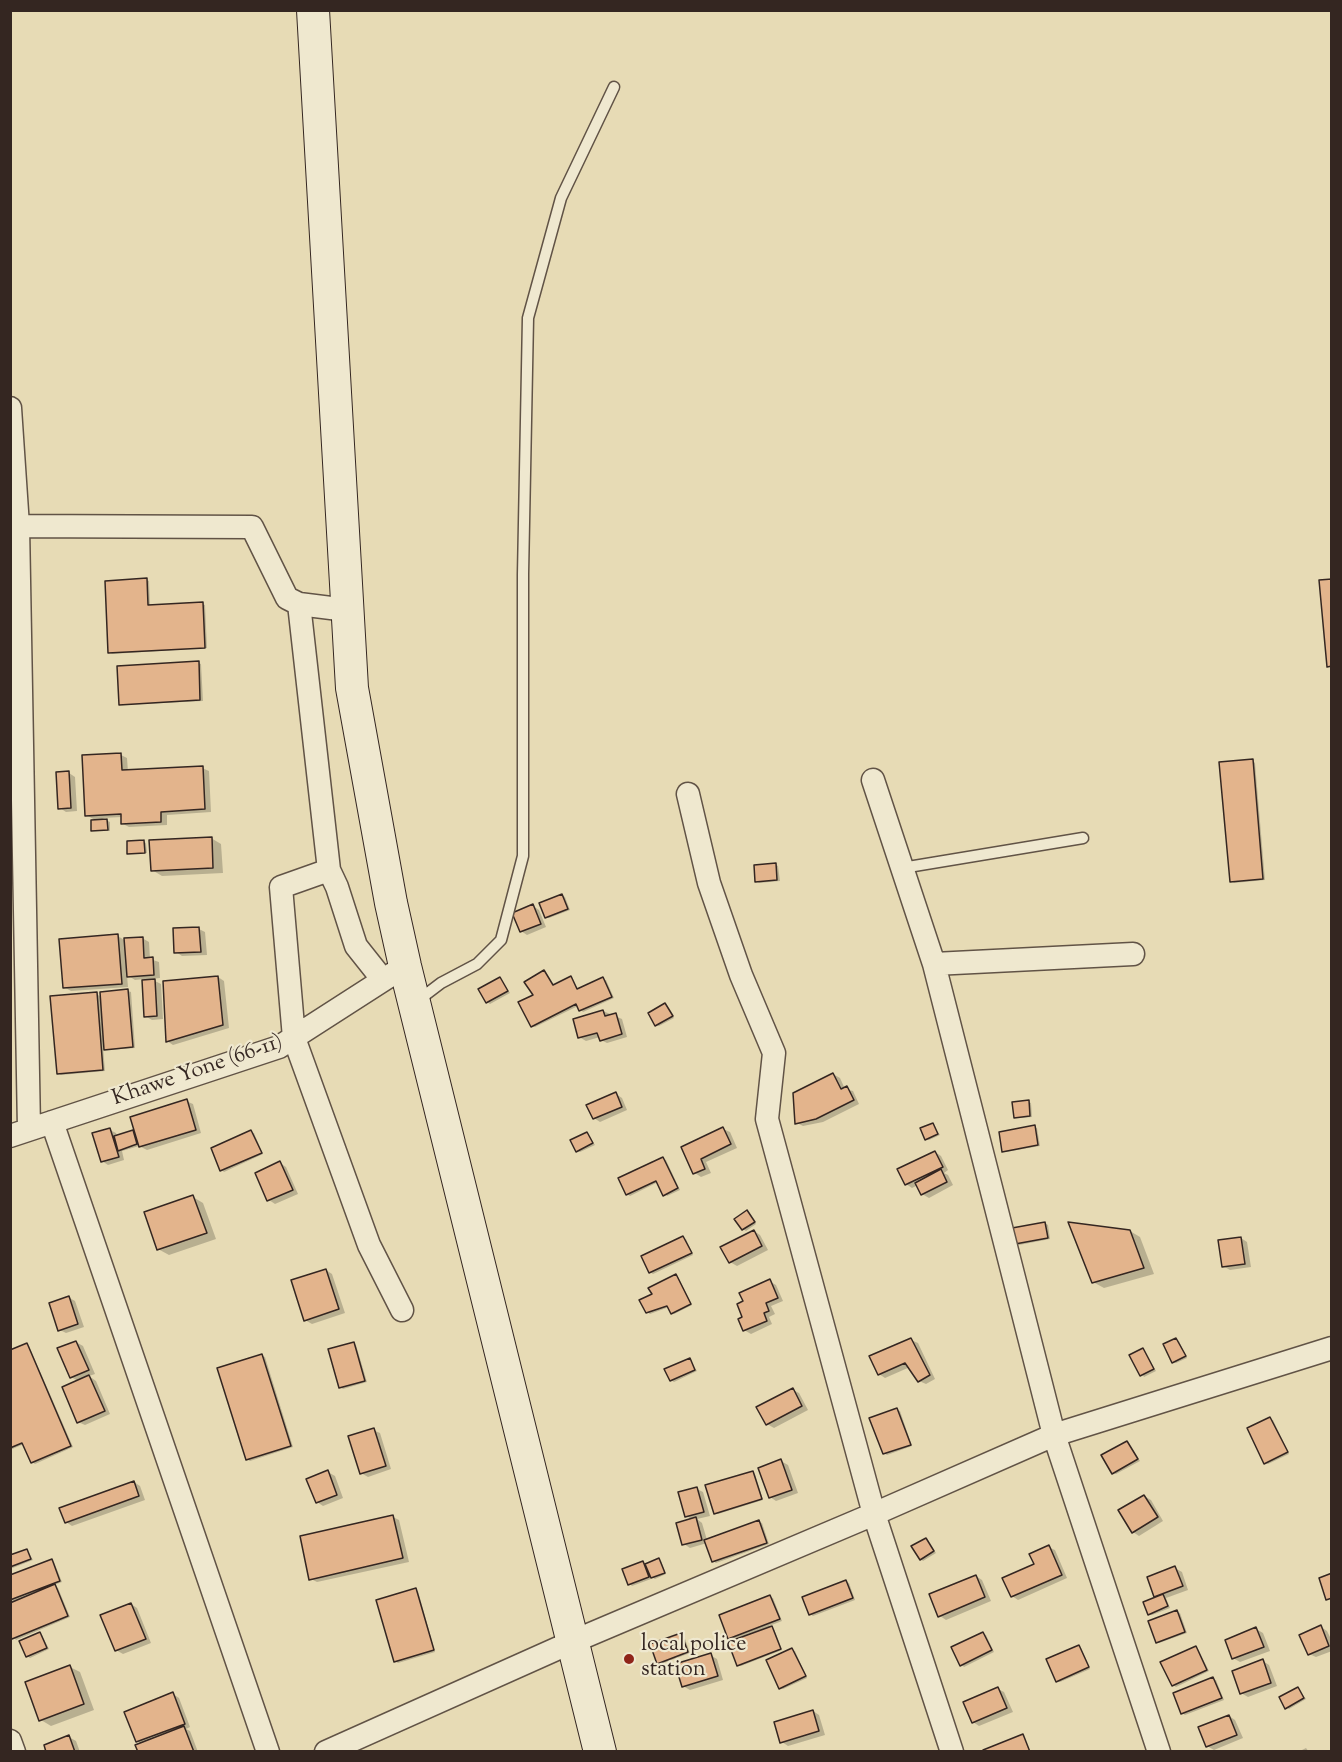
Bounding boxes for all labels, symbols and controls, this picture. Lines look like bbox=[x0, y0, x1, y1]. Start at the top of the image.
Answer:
street label: Khawe Yone (66-11) bbox=[109, 1030, 287, 1114]
place label: local police station bbox=[641, 1633, 746, 1684]
marker: local police station bbox=[622, 1652, 636, 1666]

